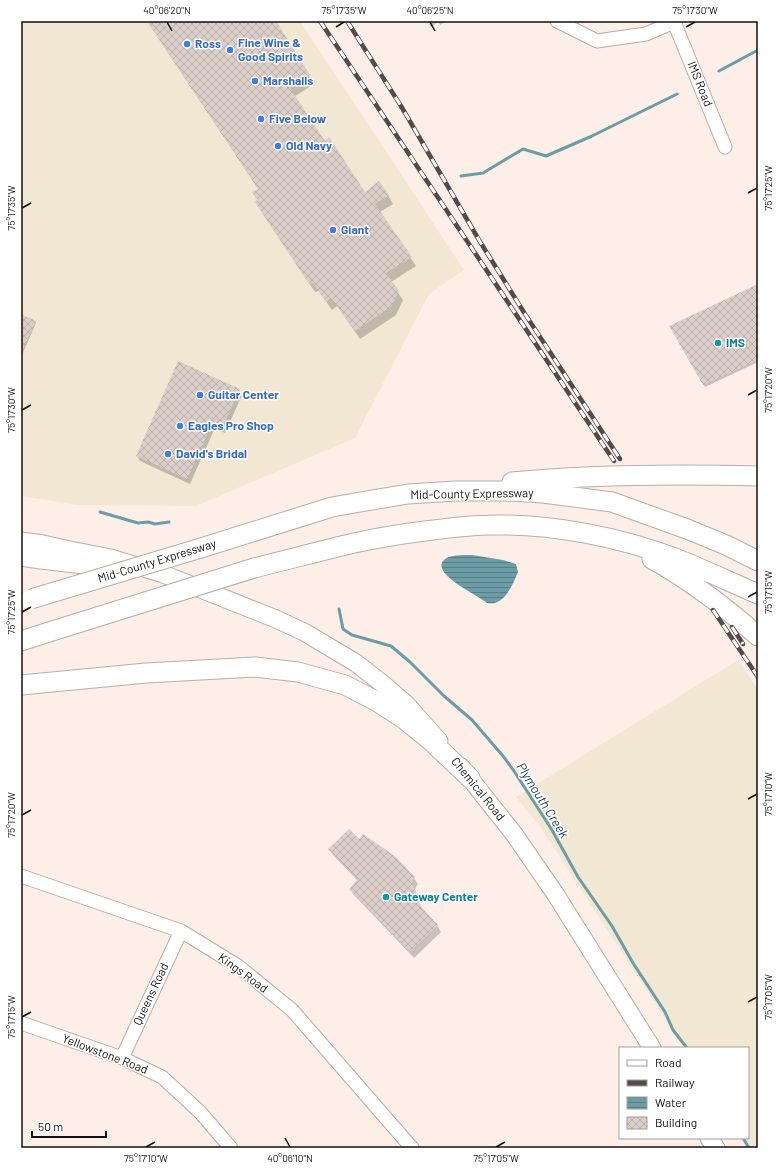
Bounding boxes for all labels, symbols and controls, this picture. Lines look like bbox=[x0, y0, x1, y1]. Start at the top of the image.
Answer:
text: 40°06'20"N bbox=[143, 4, 191, 16]
text: 75°17'35"W bbox=[322, 4, 367, 16]
text: 40°06'25"N bbox=[407, 4, 453, 16]
text: 75°17'30"W bbox=[672, 4, 718, 16]
place label: Fine Wine & Good Spirits bbox=[238, 35, 303, 63]
place label: Ross bbox=[195, 36, 221, 50]
marker: Ross bbox=[182, 39, 192, 49]
marker: Fine Wine & Good Spirits bbox=[225, 45, 235, 55]
street label: IMS Road bbox=[686, 59, 716, 108]
place label: Marshalls bbox=[263, 73, 313, 87]
marker: Marshalls bbox=[250, 76, 260, 86]
place label: Five Below bbox=[269, 111, 327, 125]
marker: Five Below bbox=[256, 114, 266, 124]
place label: Old Navy bbox=[286, 138, 332, 152]
marker: Old Navy bbox=[273, 141, 283, 151]
text: 75°17'25"W bbox=[762, 165, 774, 211]
text: 75°17'35"W bbox=[5, 185, 17, 230]
place label: Giant bbox=[341, 222, 369, 236]
marker: Giant bbox=[328, 225, 338, 235]
place label: IMS bbox=[726, 335, 745, 349]
marker: IMS bbox=[713, 338, 723, 348]
text: 75°17'20"W bbox=[762, 367, 774, 413]
text: 75°17'30"W bbox=[5, 387, 17, 433]
place label: Guitar Center bbox=[208, 387, 279, 401]
marker: Guitar Center bbox=[195, 390, 205, 400]
place label: Eagles Pro Shop bbox=[188, 418, 274, 432]
marker: Eagles Pro Shop bbox=[175, 421, 185, 431]
place label: David's Bridal bbox=[176, 446, 247, 460]
marker: David's Bridal bbox=[163, 449, 173, 459]
street label: Mid-County Expressway bbox=[410, 485, 534, 501]
street label: Mid-County Expressway bbox=[96, 535, 218, 585]
text: 75°17'15"W bbox=[762, 570, 774, 614]
text: 75°17'25"W bbox=[5, 589, 17, 635]
street label: Chemical Road bbox=[449, 754, 508, 823]
water label: Plymouth Creek bbox=[513, 759, 573, 841]
text: 75°17'10"W bbox=[762, 772, 774, 816]
text: 75°17'20"W bbox=[5, 792, 17, 838]
place label: Gateway Center bbox=[394, 889, 478, 903]
marker: Gateway Center bbox=[381, 892, 391, 902]
street label: Kings Road bbox=[216, 950, 271, 995]
street label: Queens Road bbox=[130, 960, 171, 1027]
text: 75°17'05"W bbox=[762, 974, 774, 1020]
text: 75°17'15"W bbox=[5, 995, 17, 1039]
street label: Yellowstone Road bbox=[60, 1030, 150, 1076]
legend bbox=[619, 1047, 749, 1139]
text: Road bbox=[655, 1055, 682, 1069]
text: Railway bbox=[655, 1075, 695, 1089]
text: Water bbox=[655, 1095, 687, 1109]
scale bar bbox=[32, 1113, 106, 1139]
text: Building bbox=[655, 1115, 697, 1129]
text: 50 m bbox=[38, 1119, 63, 1133]
text: 75°17'10"W bbox=[124, 1152, 168, 1164]
text: 40°06'10"N bbox=[267, 1152, 313, 1164]
text: 75°17'05"W bbox=[473, 1152, 519, 1164]

